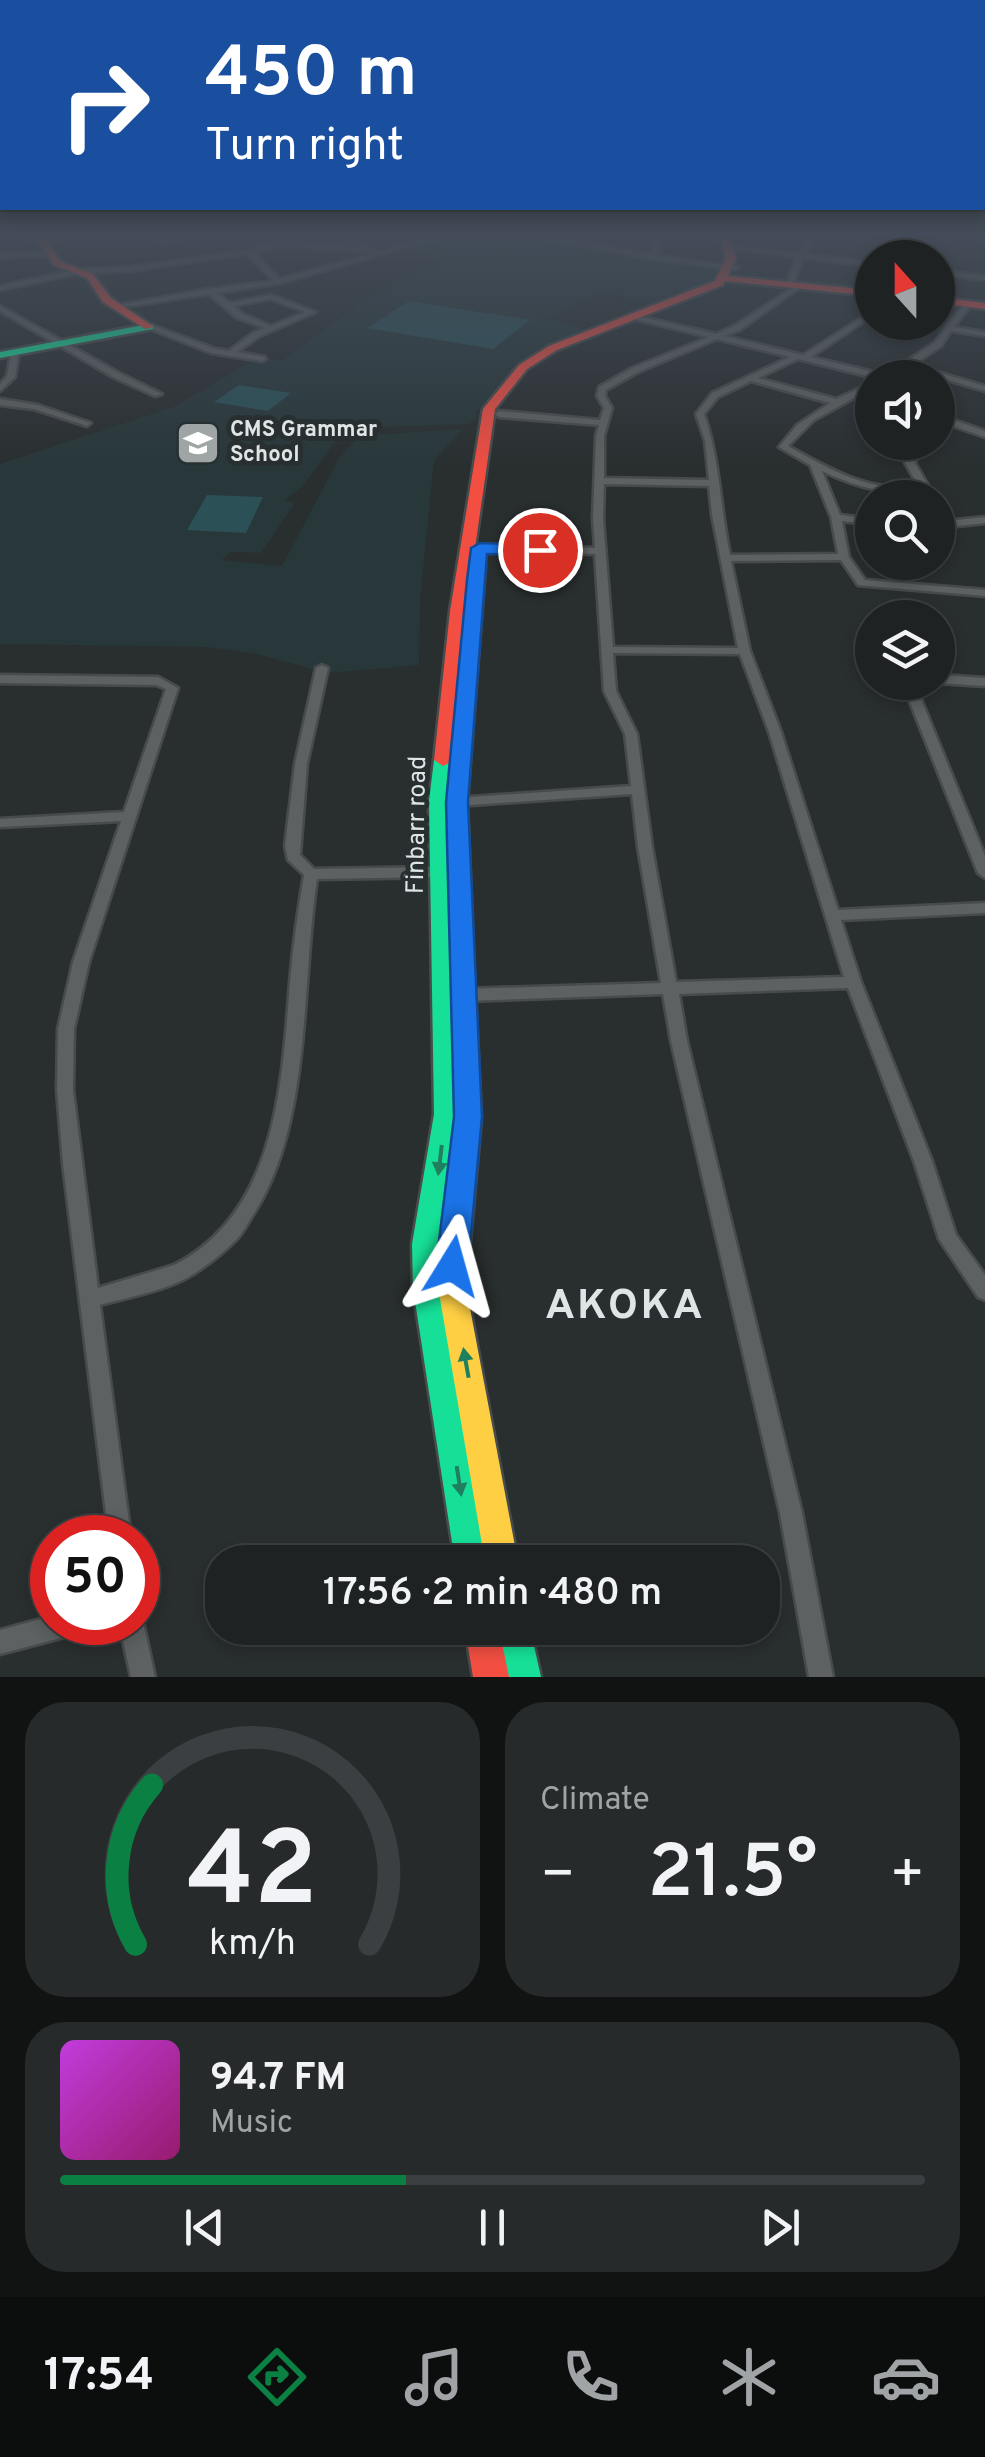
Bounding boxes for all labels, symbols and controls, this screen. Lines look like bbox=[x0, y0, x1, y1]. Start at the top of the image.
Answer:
text: 450 m bbox=[205, 32, 417, 121]
icon: right bbox=[40, 40, 170, 170]
text: Turn right bbox=[205, 119, 404, 176]
north arrow bbox=[855, 240, 955, 340]
map controls bbox=[855, 240, 955, 700]
button: sound bbox=[855, 360, 955, 460]
place label: CMS Grammar School bbox=[230, 417, 377, 469]
school or university icon: CMS Grammar School bbox=[175, 420, 221, 466]
button: search bbox=[855, 480, 955, 580]
pin bbox=[498, 508, 583, 593]
icon: arrive bbox=[513, 523, 568, 578]
button: layers bbox=[855, 600, 955, 700]
street label: Finbarr road bbox=[401, 755, 435, 895]
one-way arrow bbox=[431, 1145, 447, 1177]
position arrow bbox=[400, 1214, 504, 1318]
district label: AKOKA bbox=[545, 1281, 705, 1334]
one-way arrow bbox=[457, 1347, 473, 1378]
one-way arrow bbox=[452, 1466, 467, 1498]
speed limit sign: 50 bbox=[30, 1515, 160, 1645]
text: 17:56 · 2 min · 480 m bbox=[323, 1570, 662, 1619]
text: Climate bbox=[540, 1781, 650, 1821]
text: 42 bbox=[187, 1810, 318, 1942]
text: 21.5° bbox=[647, 1829, 818, 1924]
text: − bbox=[540, 1842, 575, 1912]
text: + bbox=[890, 1842, 925, 1912]
text: km/h bbox=[209, 1922, 296, 1968]
text: 94.7 FM bbox=[210, 2055, 346, 2104]
text: Music bbox=[210, 2104, 293, 2144]
icon: previous bbox=[177, 2200, 232, 2255]
icon: pause bbox=[465, 2200, 520, 2255]
icon: next bbox=[753, 2200, 808, 2255]
icon: directions bbox=[242, 2342, 312, 2412]
icon: music bbox=[399, 2342, 469, 2412]
icon: phone bbox=[556, 2342, 626, 2412]
icon: climate bbox=[714, 2342, 784, 2412]
icon: car bbox=[871, 2342, 941, 2412]
text: 17:54 bbox=[44, 2349, 154, 2406]

